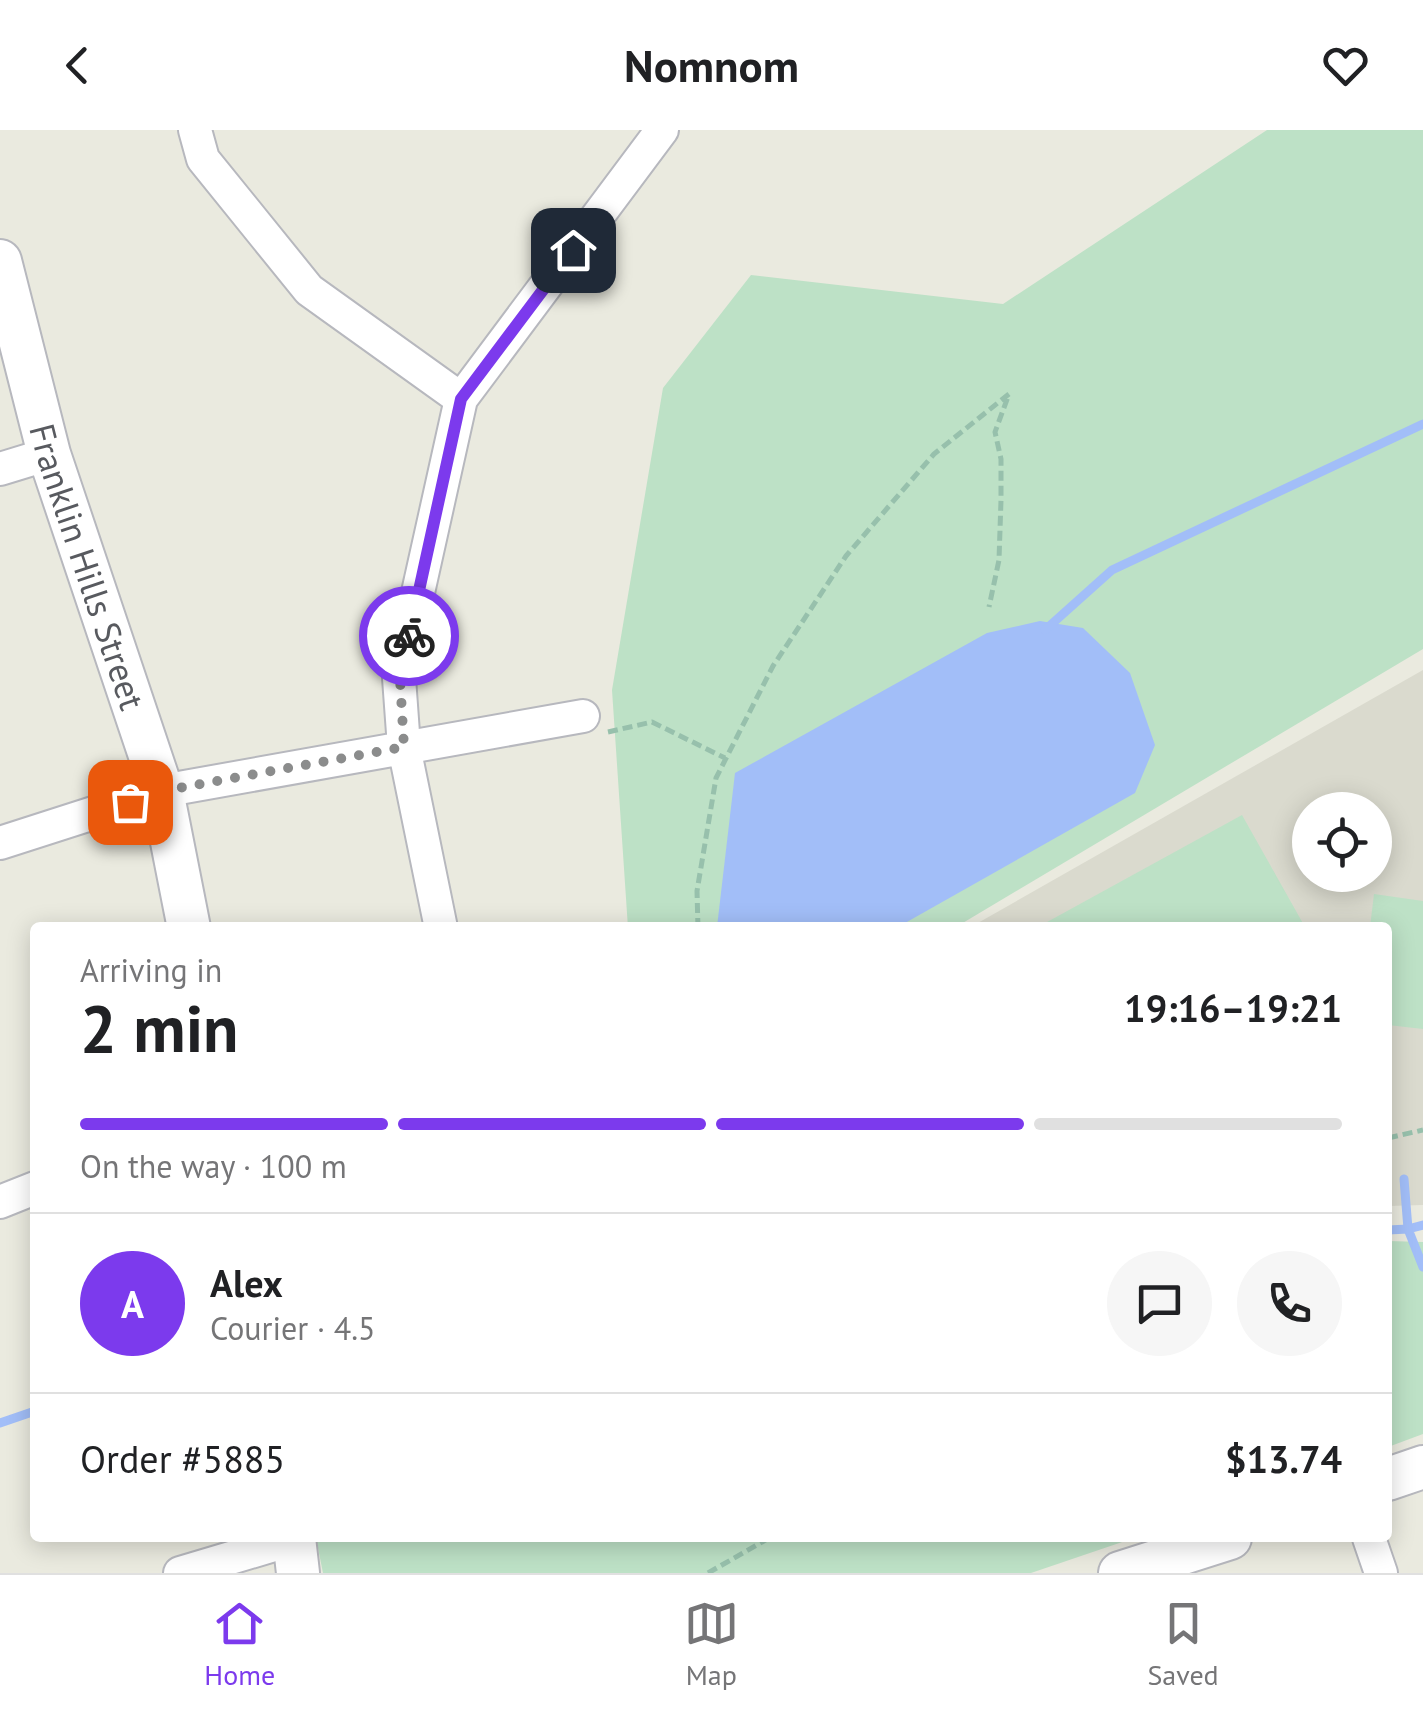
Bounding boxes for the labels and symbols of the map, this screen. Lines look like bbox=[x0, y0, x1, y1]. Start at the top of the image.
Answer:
pin bbox=[531, 208, 616, 293]
street label: Franklin Hills Street bbox=[19, 419, 156, 716]
courier bbox=[359, 586, 459, 686]
pin bbox=[88, 760, 173, 845]

